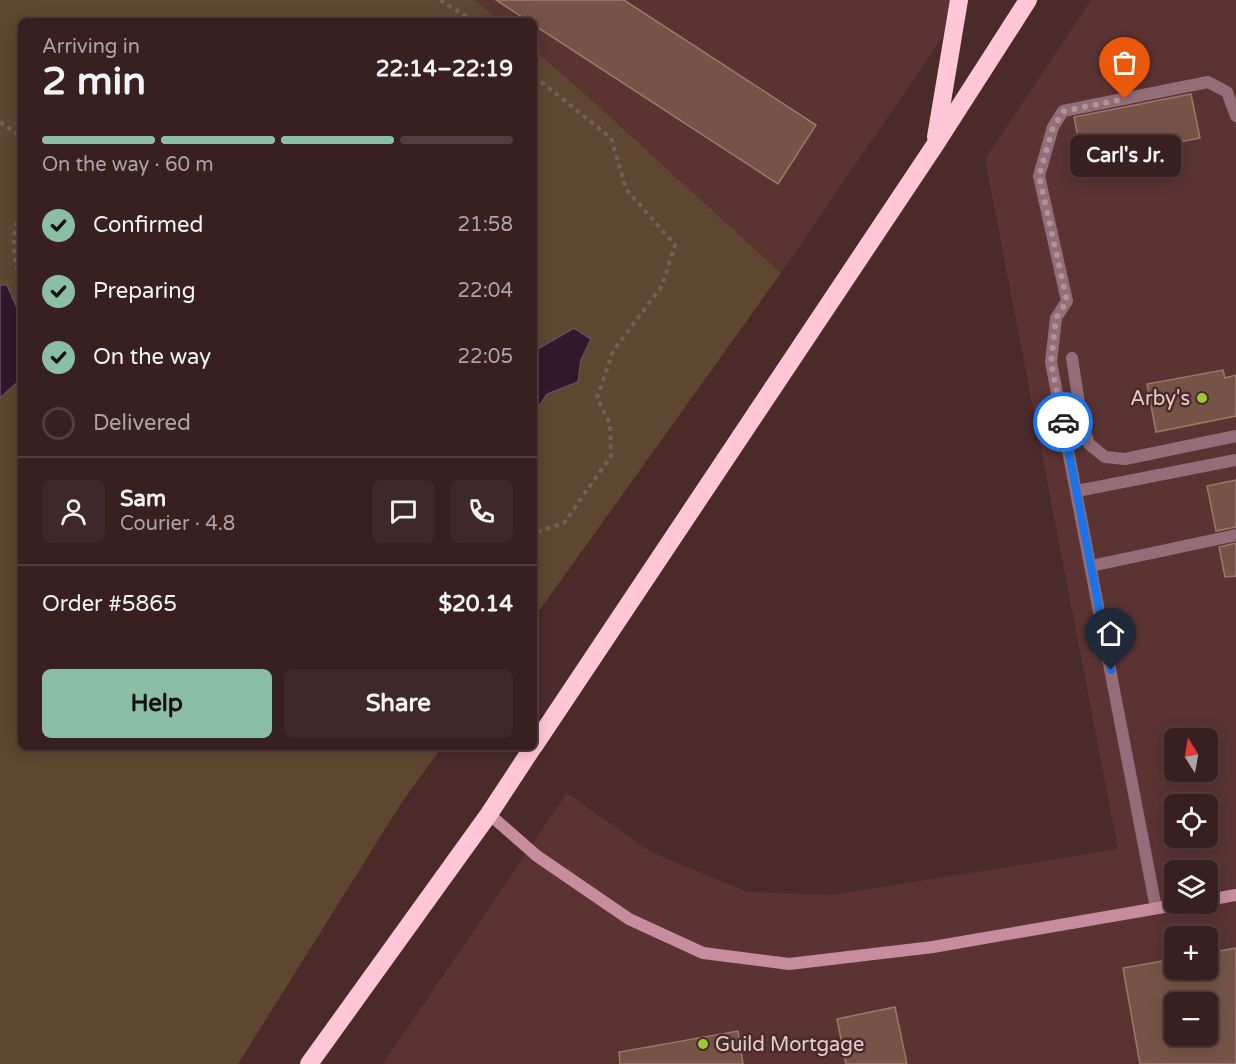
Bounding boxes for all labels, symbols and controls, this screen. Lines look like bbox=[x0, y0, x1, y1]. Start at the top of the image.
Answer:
text: Arriving in bbox=[42, 35, 140, 59]
pin bbox=[1099, 37, 1150, 99]
icon: bag bbox=[1108, 46, 1141, 79]
text: 22:14–22:19 bbox=[376, 56, 513, 82]
text: 2 min bbox=[42, 58, 146, 105]
callout: Carl's Jr. bbox=[1070, 135, 1180, 177]
text: Carl's Jr. bbox=[1086, 144, 1165, 168]
text: On the way · 60 m bbox=[42, 153, 214, 177]
icon: check bbox=[42, 209, 75, 242]
text: Confirmed bbox=[93, 212, 203, 238]
text: 21:58 bbox=[458, 213, 513, 237]
icon: check bbox=[42, 275, 75, 308]
text: Preparing bbox=[93, 278, 196, 304]
text: 22:04 bbox=[458, 279, 513, 303]
icon: check bbox=[42, 341, 75, 374]
text: On the way bbox=[93, 344, 211, 370]
text: 22:05 bbox=[458, 345, 513, 369]
place label: Arby's bbox=[1130, 387, 1190, 411]
marker: Arby's bbox=[1195, 391, 1209, 405]
courier bbox=[1033, 392, 1093, 452]
icon: car bbox=[1047, 406, 1080, 439]
text: Delivered bbox=[93, 410, 191, 436]
button: person bbox=[42, 480, 105, 543]
button: chat bbox=[372, 480, 435, 543]
button: phone bbox=[450, 480, 513, 543]
text: Sam bbox=[120, 486, 166, 512]
text: Courier · 4.8 bbox=[120, 512, 235, 536]
text: Order #5865 bbox=[42, 591, 177, 617]
text: $20.14 bbox=[438, 591, 513, 617]
pin bbox=[1085, 608, 1136, 670]
icon: home bbox=[1094, 617, 1127, 650]
button: Help bbox=[42, 669, 272, 738]
button: Share bbox=[284, 669, 513, 738]
north arrow bbox=[1164, 728, 1218, 782]
map controls bbox=[1164, 728, 1218, 1046]
button: locate bbox=[1164, 794, 1218, 848]
button: layers bbox=[1164, 860, 1218, 914]
button: + bbox=[1164, 926, 1218, 980]
button: − bbox=[1164, 992, 1218, 1046]
place label: Guild Mortgage bbox=[715, 1033, 864, 1057]
marker: Guild Mortgage bbox=[696, 1037, 710, 1051]

